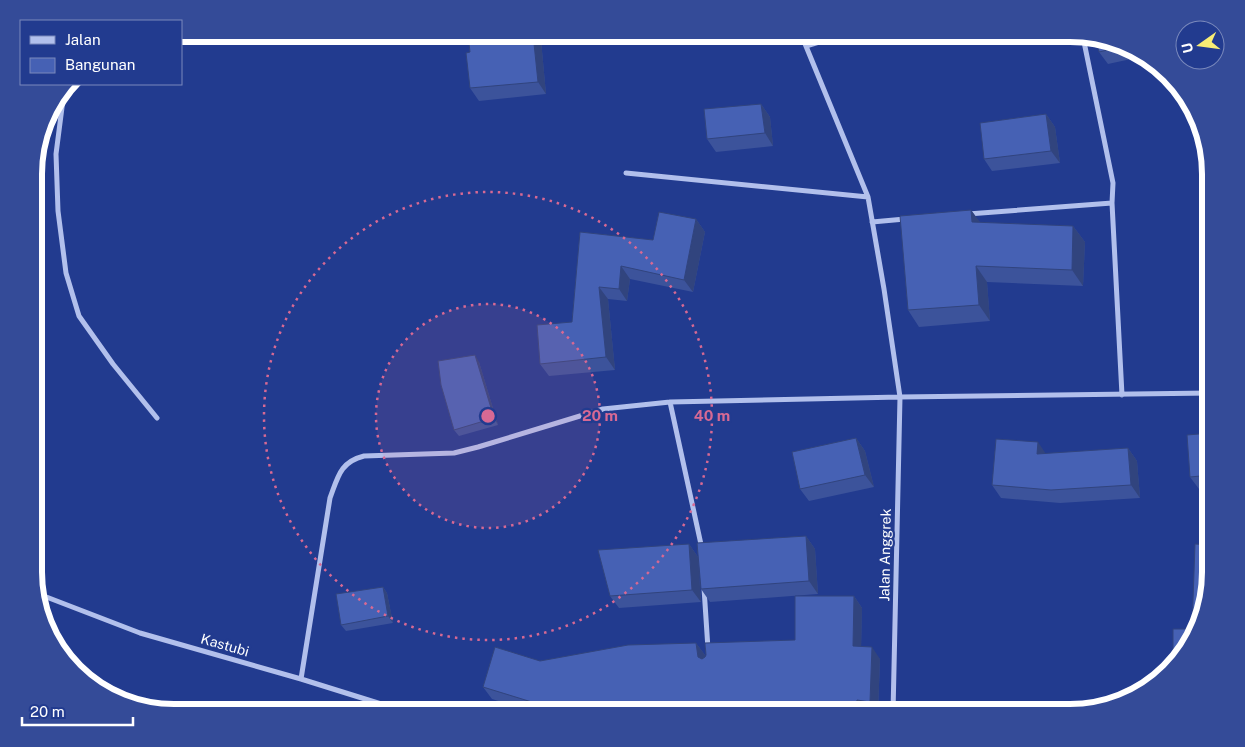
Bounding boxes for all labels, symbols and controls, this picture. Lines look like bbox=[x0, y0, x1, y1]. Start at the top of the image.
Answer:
legend bbox=[20, 20, 182, 85]
north arrow bbox=[1175, 20, 1225, 70]
text: Jalan bbox=[65, 31, 101, 48]
text: U bbox=[1178, 41, 1196, 55]
text: Bangunan bbox=[65, 56, 136, 73]
centre of rings bbox=[479, 407, 497, 425]
text: 20 m bbox=[582, 407, 618, 424]
text: 40 m bbox=[694, 407, 730, 424]
street label: Jalan Anggrek bbox=[876, 508, 894, 602]
street label: Kastubi bbox=[199, 630, 251, 660]
scale bar bbox=[22, 694, 134, 726]
text: 20 m bbox=[30, 703, 65, 720]

